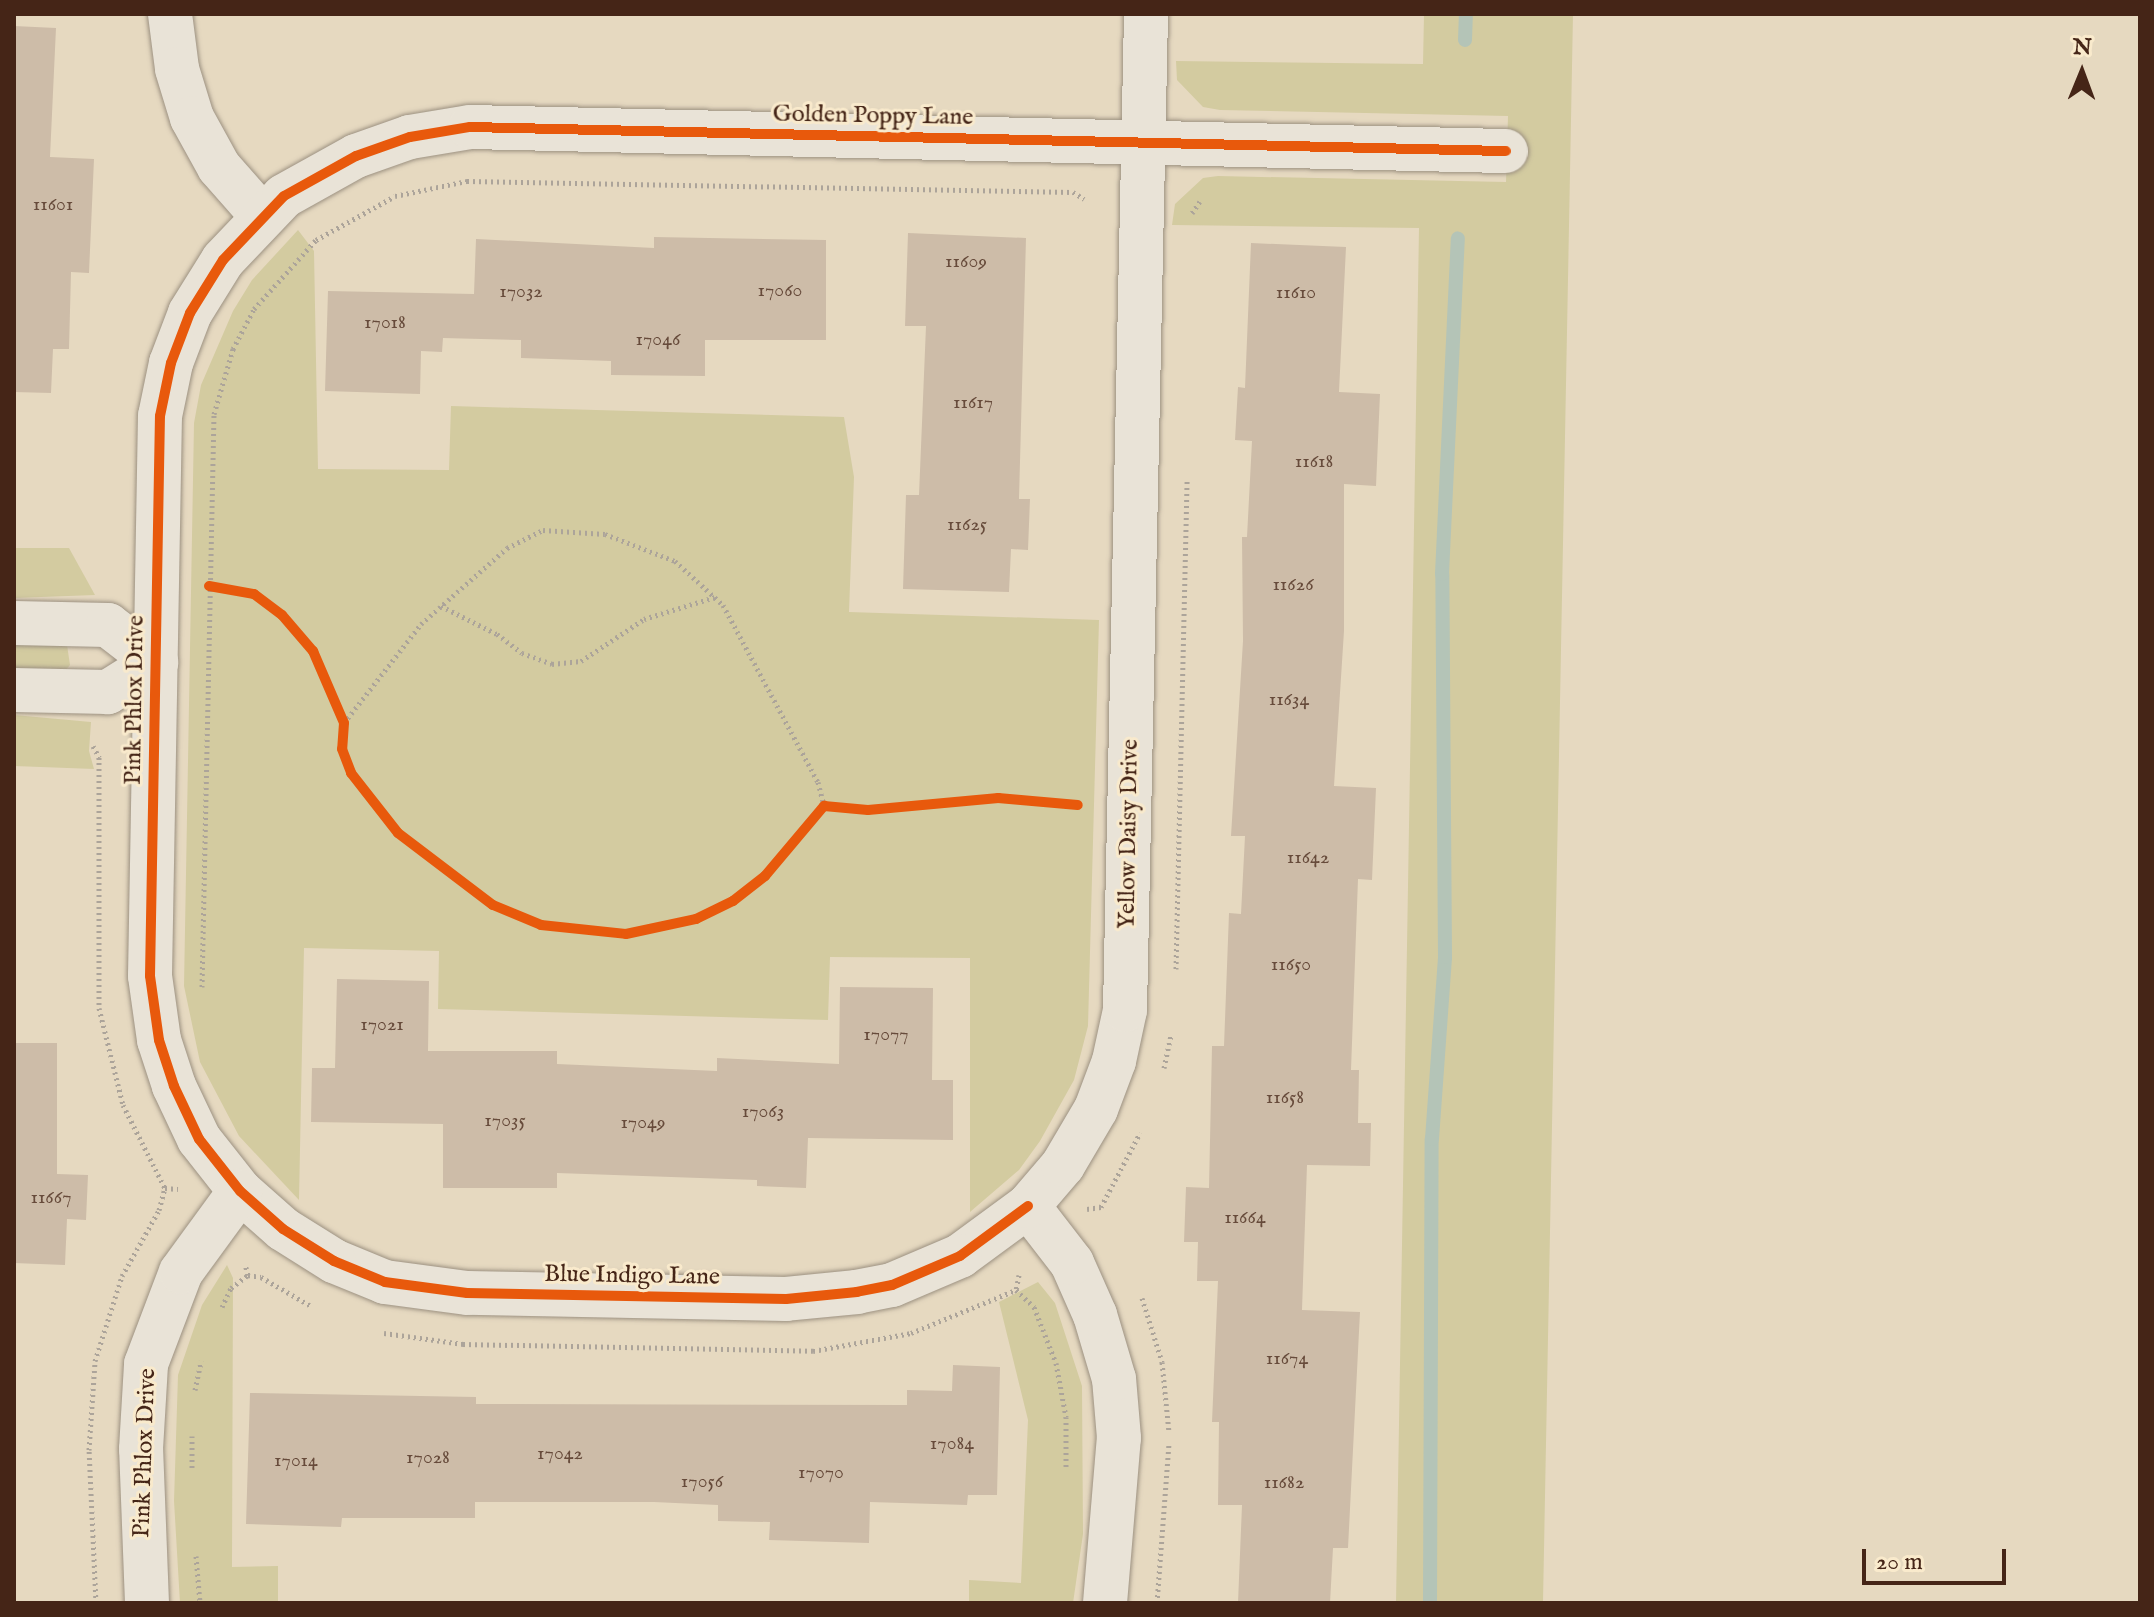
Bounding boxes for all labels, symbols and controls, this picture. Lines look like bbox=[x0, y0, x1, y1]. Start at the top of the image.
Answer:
north arrow bbox=[2042, 32, 2122, 112]
text: N bbox=[2073, 34, 2092, 62]
street label: Golden Poppy Lane bbox=[772, 100, 974, 132]
house number: 11601 bbox=[33, 192, 73, 216]
house number: 11609 bbox=[945, 249, 987, 273]
house number: 17060 bbox=[758, 278, 802, 302]
house number: 17032 bbox=[499, 279, 543, 303]
house number: 11610 bbox=[1276, 280, 1316, 304]
house number: 17018 bbox=[364, 310, 406, 334]
house number: 17046 bbox=[636, 327, 680, 351]
house number: 11617 bbox=[953, 390, 993, 414]
house number: 11618 bbox=[1295, 449, 1333, 473]
house number: 11625 bbox=[947, 512, 987, 536]
house number: 11626 bbox=[1272, 572, 1314, 596]
street label: Pink Phlox Drive bbox=[119, 615, 151, 785]
house number: 11634 bbox=[1269, 687, 1309, 711]
street label: Yellow Daisy Drive bbox=[1113, 739, 1145, 929]
house number: 11642 bbox=[1287, 845, 1329, 869]
house number: 11650 bbox=[1271, 952, 1311, 976]
house number: 17021 bbox=[360, 1012, 404, 1036]
house number: 17077 bbox=[863, 1022, 909, 1046]
house number: 11658 bbox=[1266, 1085, 1304, 1109]
house number: 17063 bbox=[742, 1099, 784, 1123]
house number: 17035 bbox=[484, 1108, 526, 1132]
house number: 17049 bbox=[620, 1110, 666, 1134]
house number: 11667 bbox=[30, 1185, 72, 1209]
house number: 11664 bbox=[1224, 1205, 1266, 1229]
street label: Blue Indigo Lane bbox=[544, 1260, 720, 1292]
house number: 11674 bbox=[1266, 1346, 1308, 1370]
street label: Pink Phlox Drive bbox=[128, 1368, 162, 1538]
house number: 17084 bbox=[930, 1431, 974, 1455]
house number: 17042 bbox=[537, 1441, 583, 1465]
house number: 17028 bbox=[406, 1445, 450, 1469]
house number: 17014 bbox=[274, 1448, 318, 1472]
house number: 17070 bbox=[798, 1460, 844, 1484]
house number: 17056 bbox=[681, 1469, 723, 1493]
house number: 11682 bbox=[1264, 1470, 1304, 1494]
scale bar bbox=[1866, 1533, 2010, 1583]
text: 20 m bbox=[1876, 1547, 1923, 1578]

